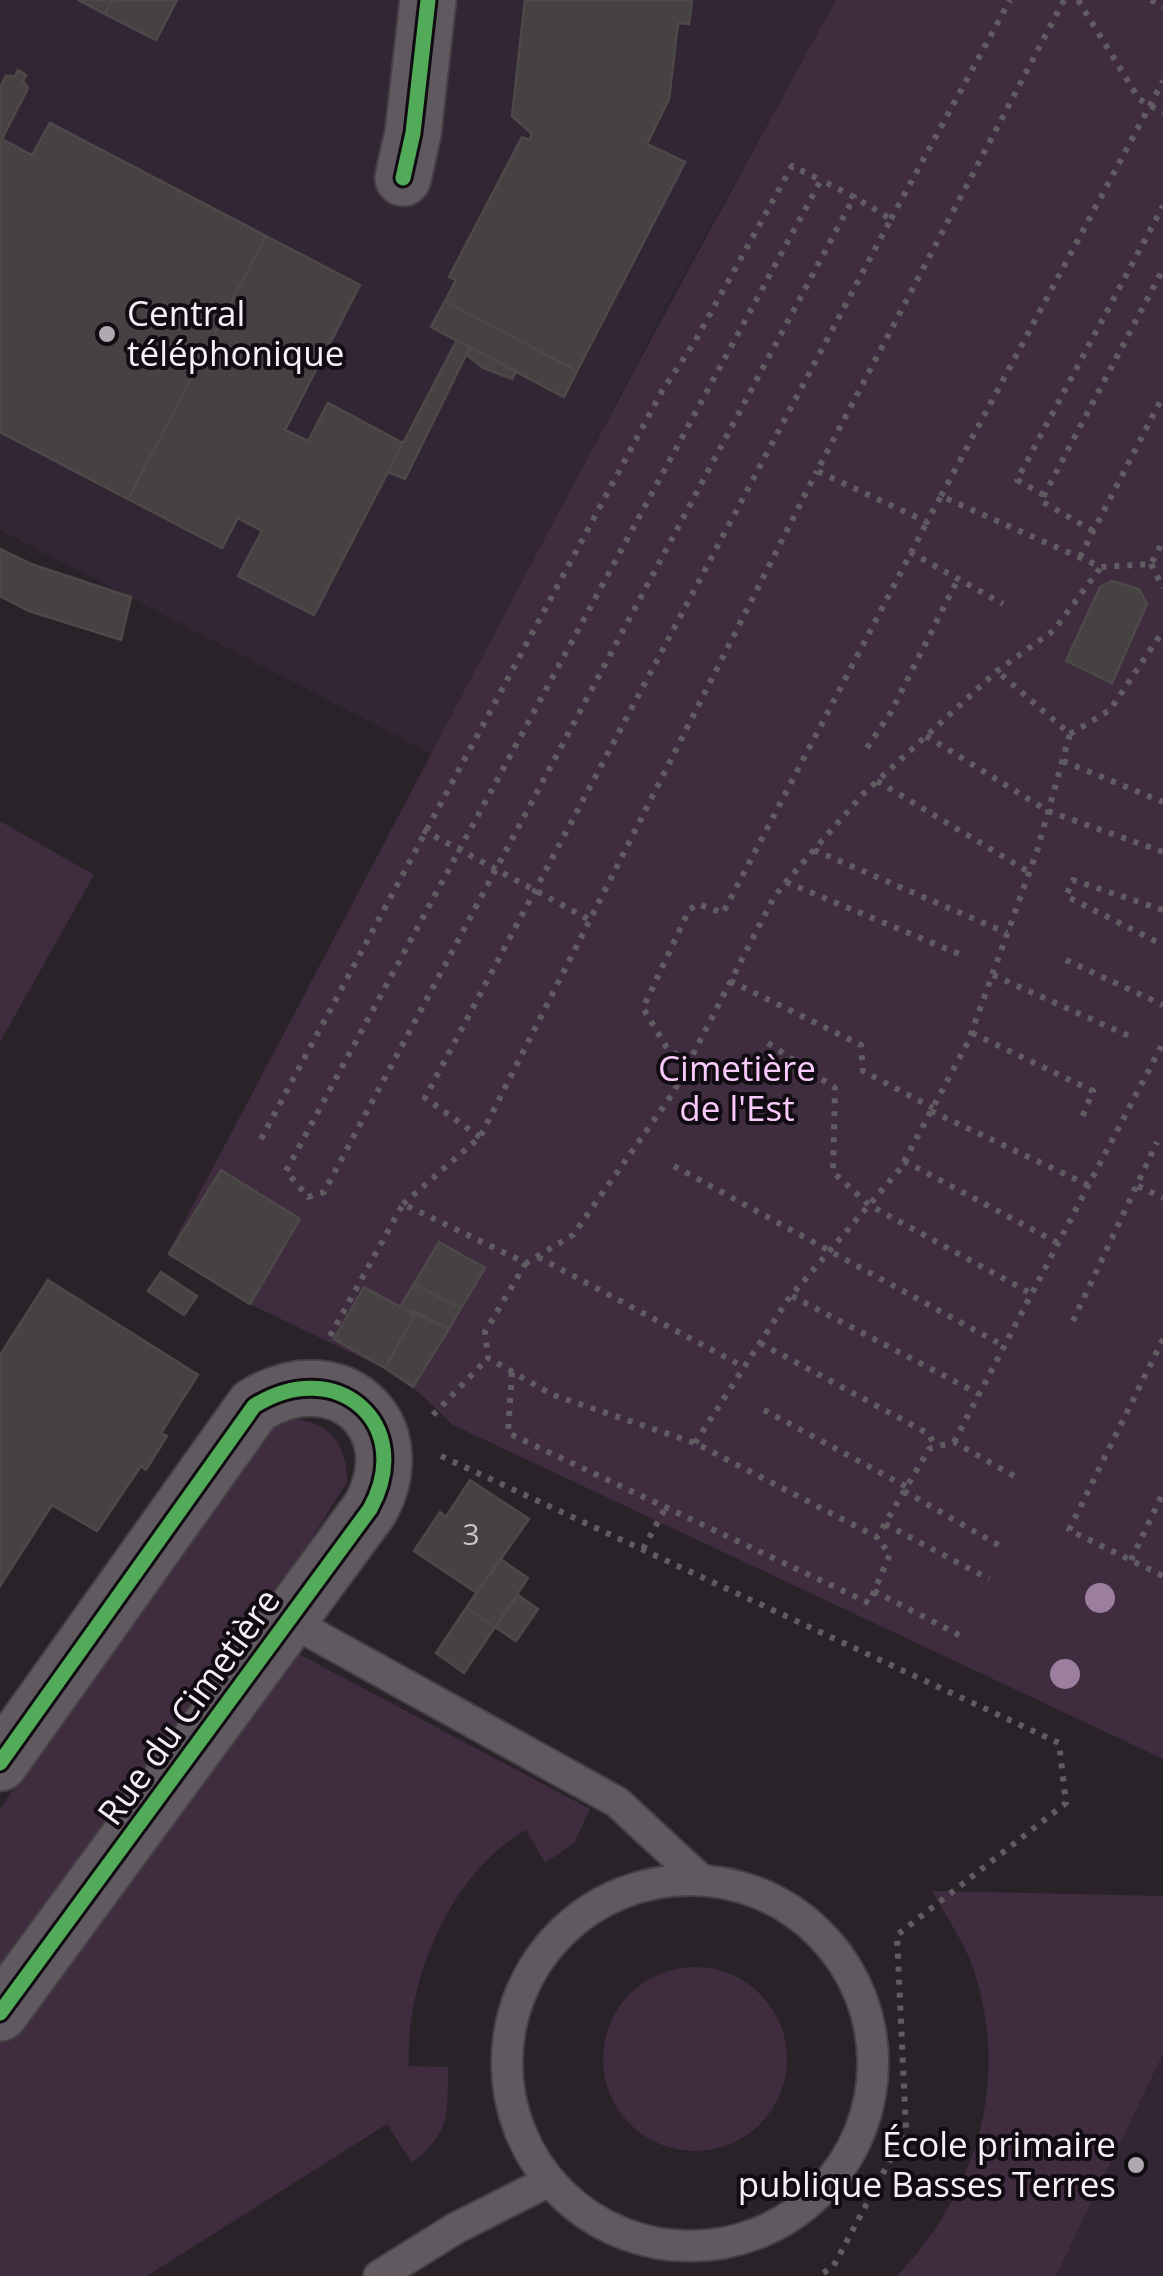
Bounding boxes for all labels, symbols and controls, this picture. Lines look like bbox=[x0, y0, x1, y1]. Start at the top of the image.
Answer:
place label: Central téléphonique bbox=[127, 289, 344, 376]
marker: Central téléphonique bbox=[96, 323, 118, 345]
park label: Cimetière de l'Est bbox=[658, 1044, 816, 1131]
house number: 3 bbox=[462, 1513, 480, 1554]
street label: Rue du Cimetière bbox=[86, 1578, 290, 1834]
place label: École primaire publique Basses Terres bbox=[738, 2120, 1116, 2207]
marker: École primaire publique Basses Terres bbox=[1125, 2154, 1147, 2176]

